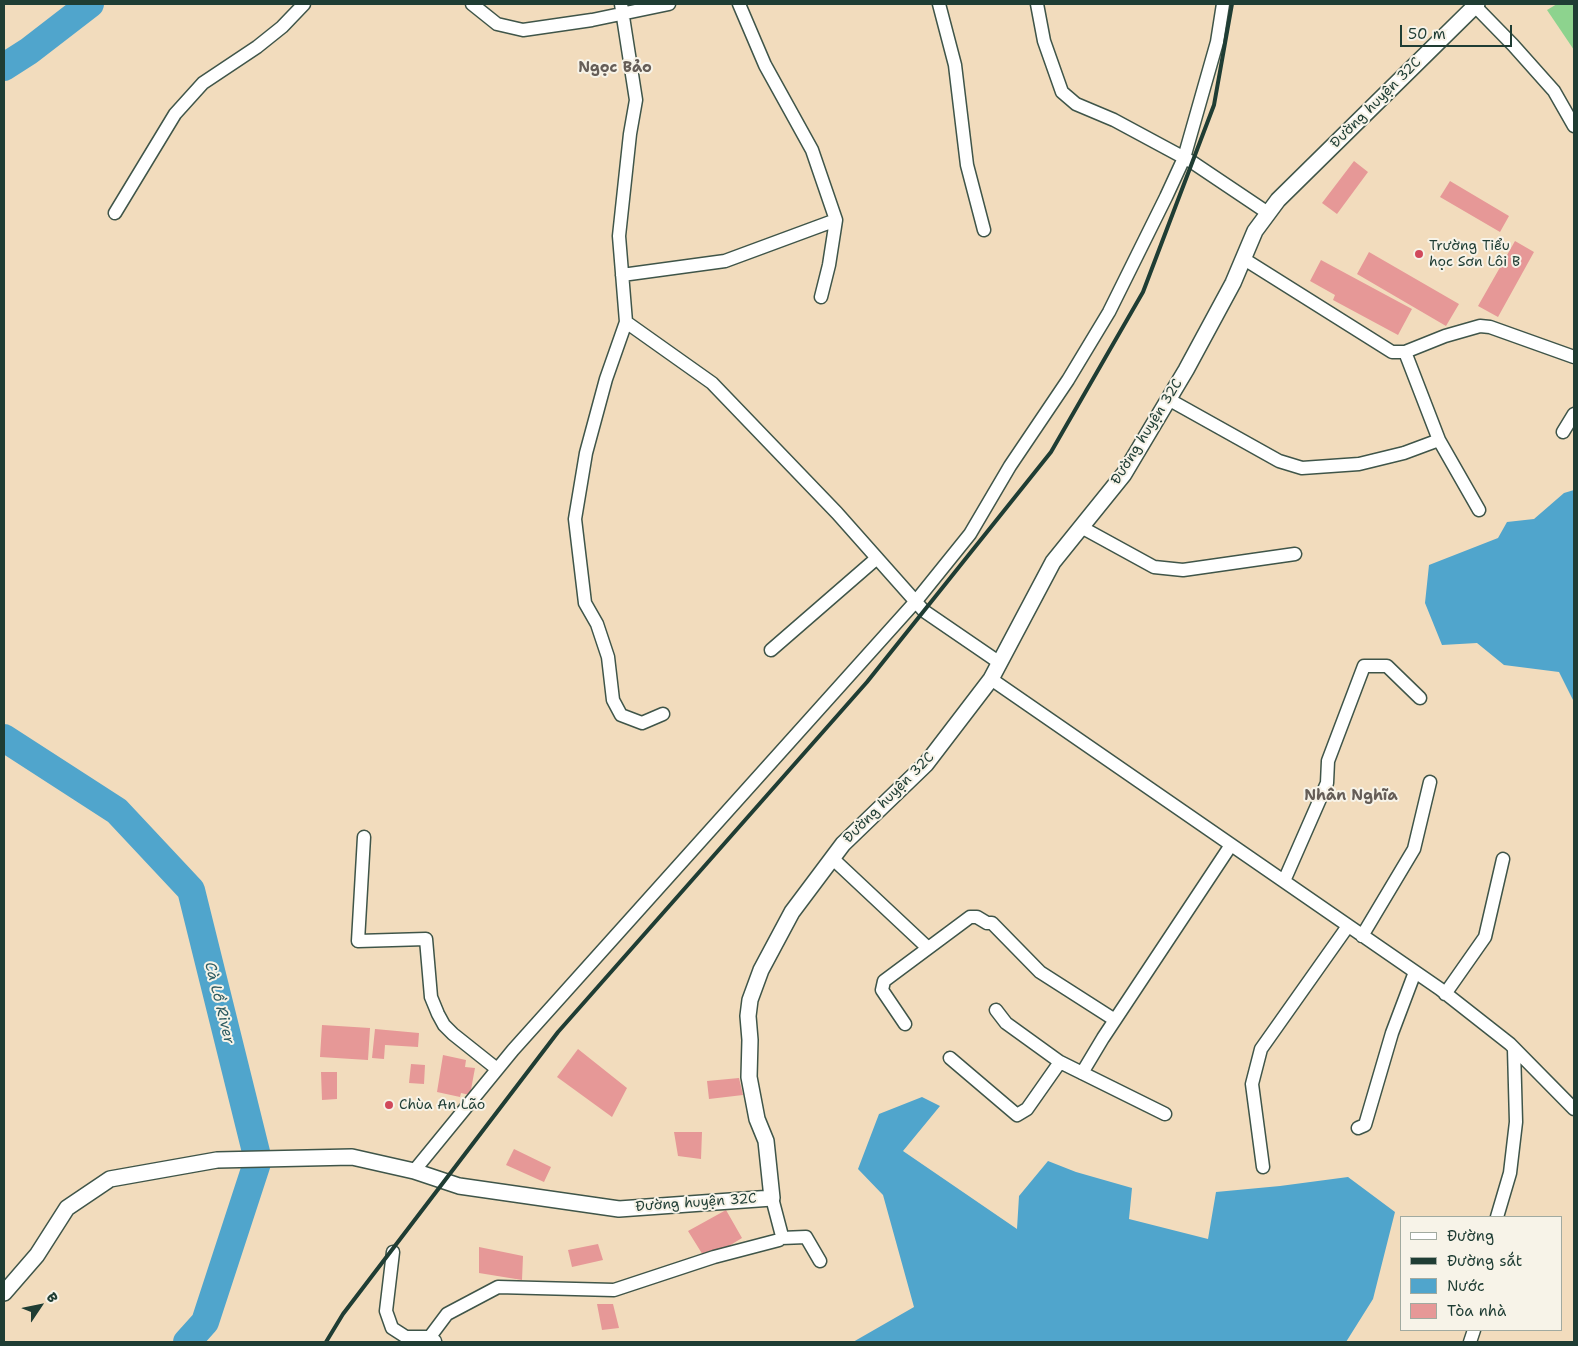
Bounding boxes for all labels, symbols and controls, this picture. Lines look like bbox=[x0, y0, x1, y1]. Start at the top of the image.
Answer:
scale bar bbox=[1403, 15, 1516, 47]
text: 50 m bbox=[1408, 24, 1446, 44]
street label: Đường huyện 32C bbox=[1327, 54, 1425, 152]
district label: Ngọc Bảo bbox=[578, 59, 652, 77]
place label: Trường Tiểu học Sơn Lôi B bbox=[1429, 238, 1520, 270]
marker: Trường Tiểu học Sơn Lôi B bbox=[1413, 248, 1425, 260]
street label: Đường huyện 32C bbox=[1108, 376, 1186, 488]
street label: Đường huyện 32C bbox=[840, 749, 938, 847]
district label: Nhân Nghĩa bbox=[1304, 787, 1398, 805]
water label: Cà Lồ River bbox=[200, 960, 238, 1046]
place label: Chùa An Lão bbox=[399, 1097, 485, 1113]
marker: Chùa An Lão bbox=[383, 1099, 395, 1111]
street label: Đường huyện 32C bbox=[635, 1190, 757, 1216]
legend bbox=[1400, 1216, 1563, 1331]
text: Đường bbox=[1447, 1226, 1494, 1246]
text: Đường sắt bbox=[1447, 1251, 1522, 1271]
text: Nước bbox=[1447, 1276, 1484, 1296]
north arrow bbox=[15, 1281, 65, 1331]
text: B bbox=[43, 1289, 62, 1306]
text: Tòa nhà bbox=[1447, 1301, 1506, 1321]

